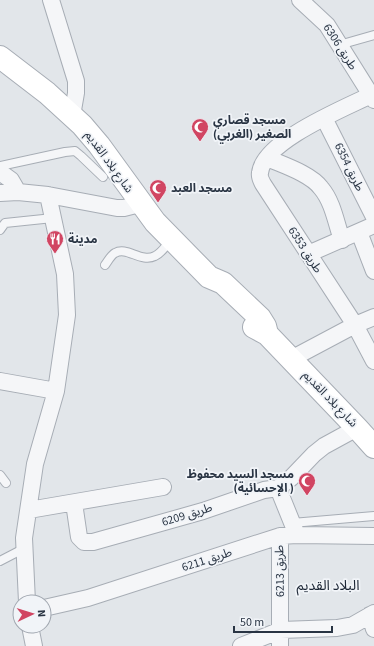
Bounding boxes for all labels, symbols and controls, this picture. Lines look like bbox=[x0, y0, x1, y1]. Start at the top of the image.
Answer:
street label: طريق 6306 bbox=[319, 21, 361, 73]
place label: مسجد قصاري الصغير (الغربي) bbox=[213, 112, 291, 143]
mosque icon: مسجد قصاري الصغير (الغربي) bbox=[190, 117, 210, 142]
street label: شارع بلاد القديم bbox=[81, 127, 137, 197]
street label: طريق 6354 bbox=[330, 140, 368, 194]
mosque icon: مسجد العبد bbox=[148, 178, 168, 203]
place label: مسجد العبد bbox=[171, 180, 232, 197]
street label: طريق 6353 bbox=[284, 224, 326, 276]
restaurant icon: مدينة bbox=[45, 229, 65, 254]
place label: مدينة bbox=[68, 231, 97, 248]
street label: شارع بلاد القديم bbox=[299, 367, 361, 431]
place label: مسجد السيد محفوظ (الإحسائية ) bbox=[187, 466, 294, 497]
mosque icon: مسجد السيد محفوظ (الإحسائية ) bbox=[297, 471, 317, 496]
street label: طريق 6209 bbox=[160, 499, 214, 531]
street label: طريق 6211 bbox=[180, 544, 234, 576]
street label: طريق 6213 bbox=[271, 545, 289, 597]
district label: البلاد القديم bbox=[296, 576, 360, 596]
north arrow bbox=[12, 594, 52, 634]
scale bar bbox=[234, 608, 332, 634]
text: N bbox=[34, 609, 49, 618]
text: 50 m bbox=[240, 614, 264, 631]

